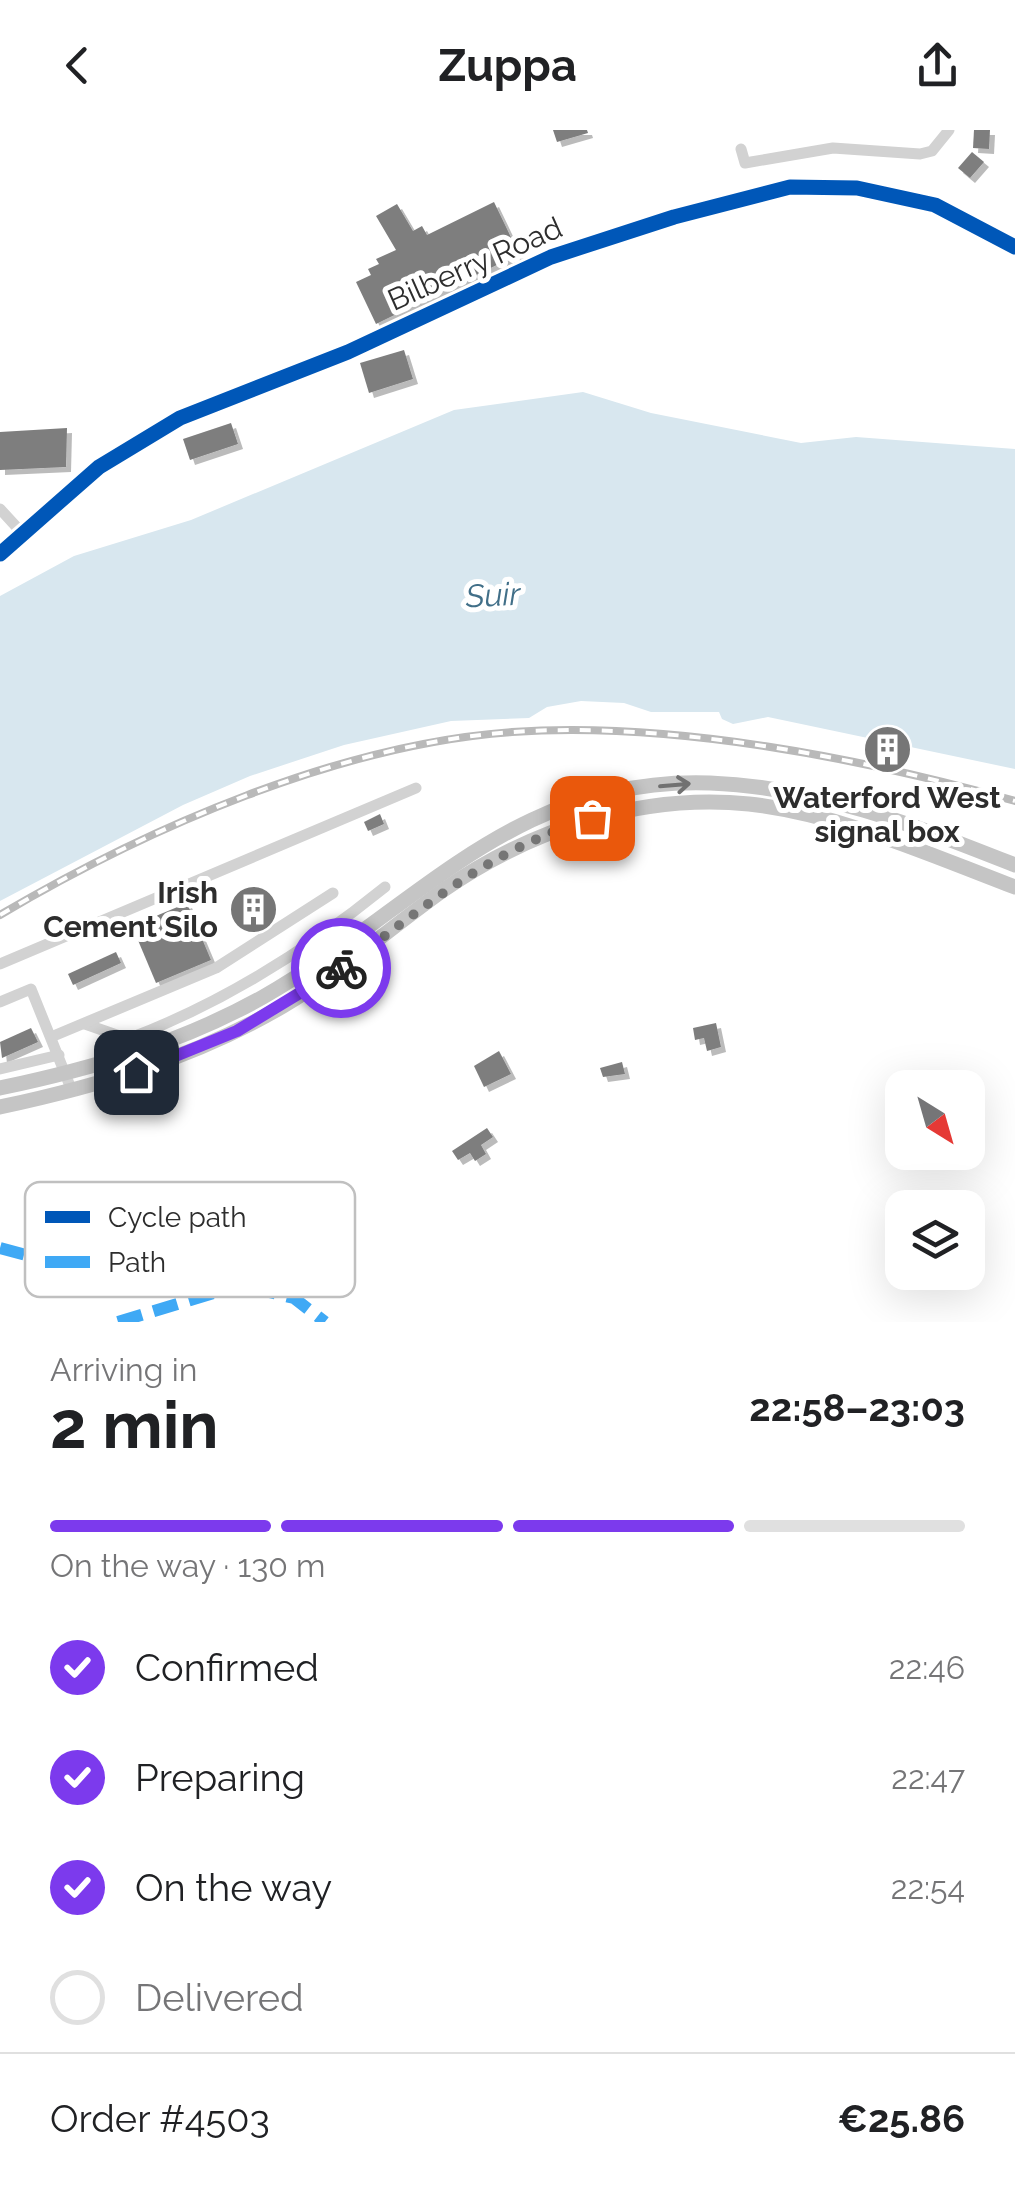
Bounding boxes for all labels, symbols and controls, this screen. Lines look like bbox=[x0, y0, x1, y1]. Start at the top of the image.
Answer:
icon: back bbox=[50, 38, 105, 93]
icon: share bbox=[910, 38, 965, 93]
text: Zuppa bbox=[438, 39, 577, 92]
street label: Bilberry Road bbox=[382, 210, 567, 318]
water label: Suir bbox=[464, 575, 522, 614]
building icon: Waterford West signal box bbox=[861, 723, 913, 775]
pin bbox=[550, 776, 635, 861]
one-way arrow bbox=[658, 776, 690, 795]
place label: Waterford West signal box bbox=[773, 780, 1001, 849]
icon: bag bbox=[565, 791, 620, 846]
place label: Irish Cement Silo bbox=[43, 875, 218, 944]
building icon: Irish Cement Silo bbox=[227, 884, 279, 936]
courier bbox=[291, 918, 391, 1018]
icon: bike bbox=[314, 941, 369, 996]
pin bbox=[94, 1030, 179, 1115]
icon: home bbox=[109, 1045, 164, 1100]
north arrow bbox=[885, 1070, 985, 1170]
map controls bbox=[885, 1070, 985, 1290]
legend bbox=[25, 1182, 355, 1297]
button: layers bbox=[885, 1190, 985, 1290]
text: Cycle path bbox=[108, 1201, 247, 1234]
text: Path bbox=[108, 1246, 166, 1279]
text: Arriving in bbox=[50, 1351, 197, 1388]
text: 22:58–23:03 bbox=[749, 1385, 965, 1430]
text: 2 min bbox=[50, 1387, 219, 1463]
text: On the way · 130 m bbox=[50, 1547, 326, 1584]
icon: check bbox=[50, 1640, 105, 1695]
text: Confirmed bbox=[135, 1645, 319, 1690]
text: 22:46 bbox=[889, 1649, 965, 1686]
icon: check bbox=[50, 1750, 105, 1805]
text: Preparing bbox=[135, 1755, 305, 1800]
text: 22:47 bbox=[891, 1759, 965, 1796]
icon: check bbox=[50, 1860, 105, 1915]
text: On the way bbox=[135, 1865, 332, 1910]
text: 22:54 bbox=[891, 1869, 965, 1906]
text: Delivered bbox=[135, 1975, 304, 2020]
text: Order #4503 bbox=[50, 2096, 270, 2141]
text: €25.86 bbox=[838, 2096, 965, 2141]

